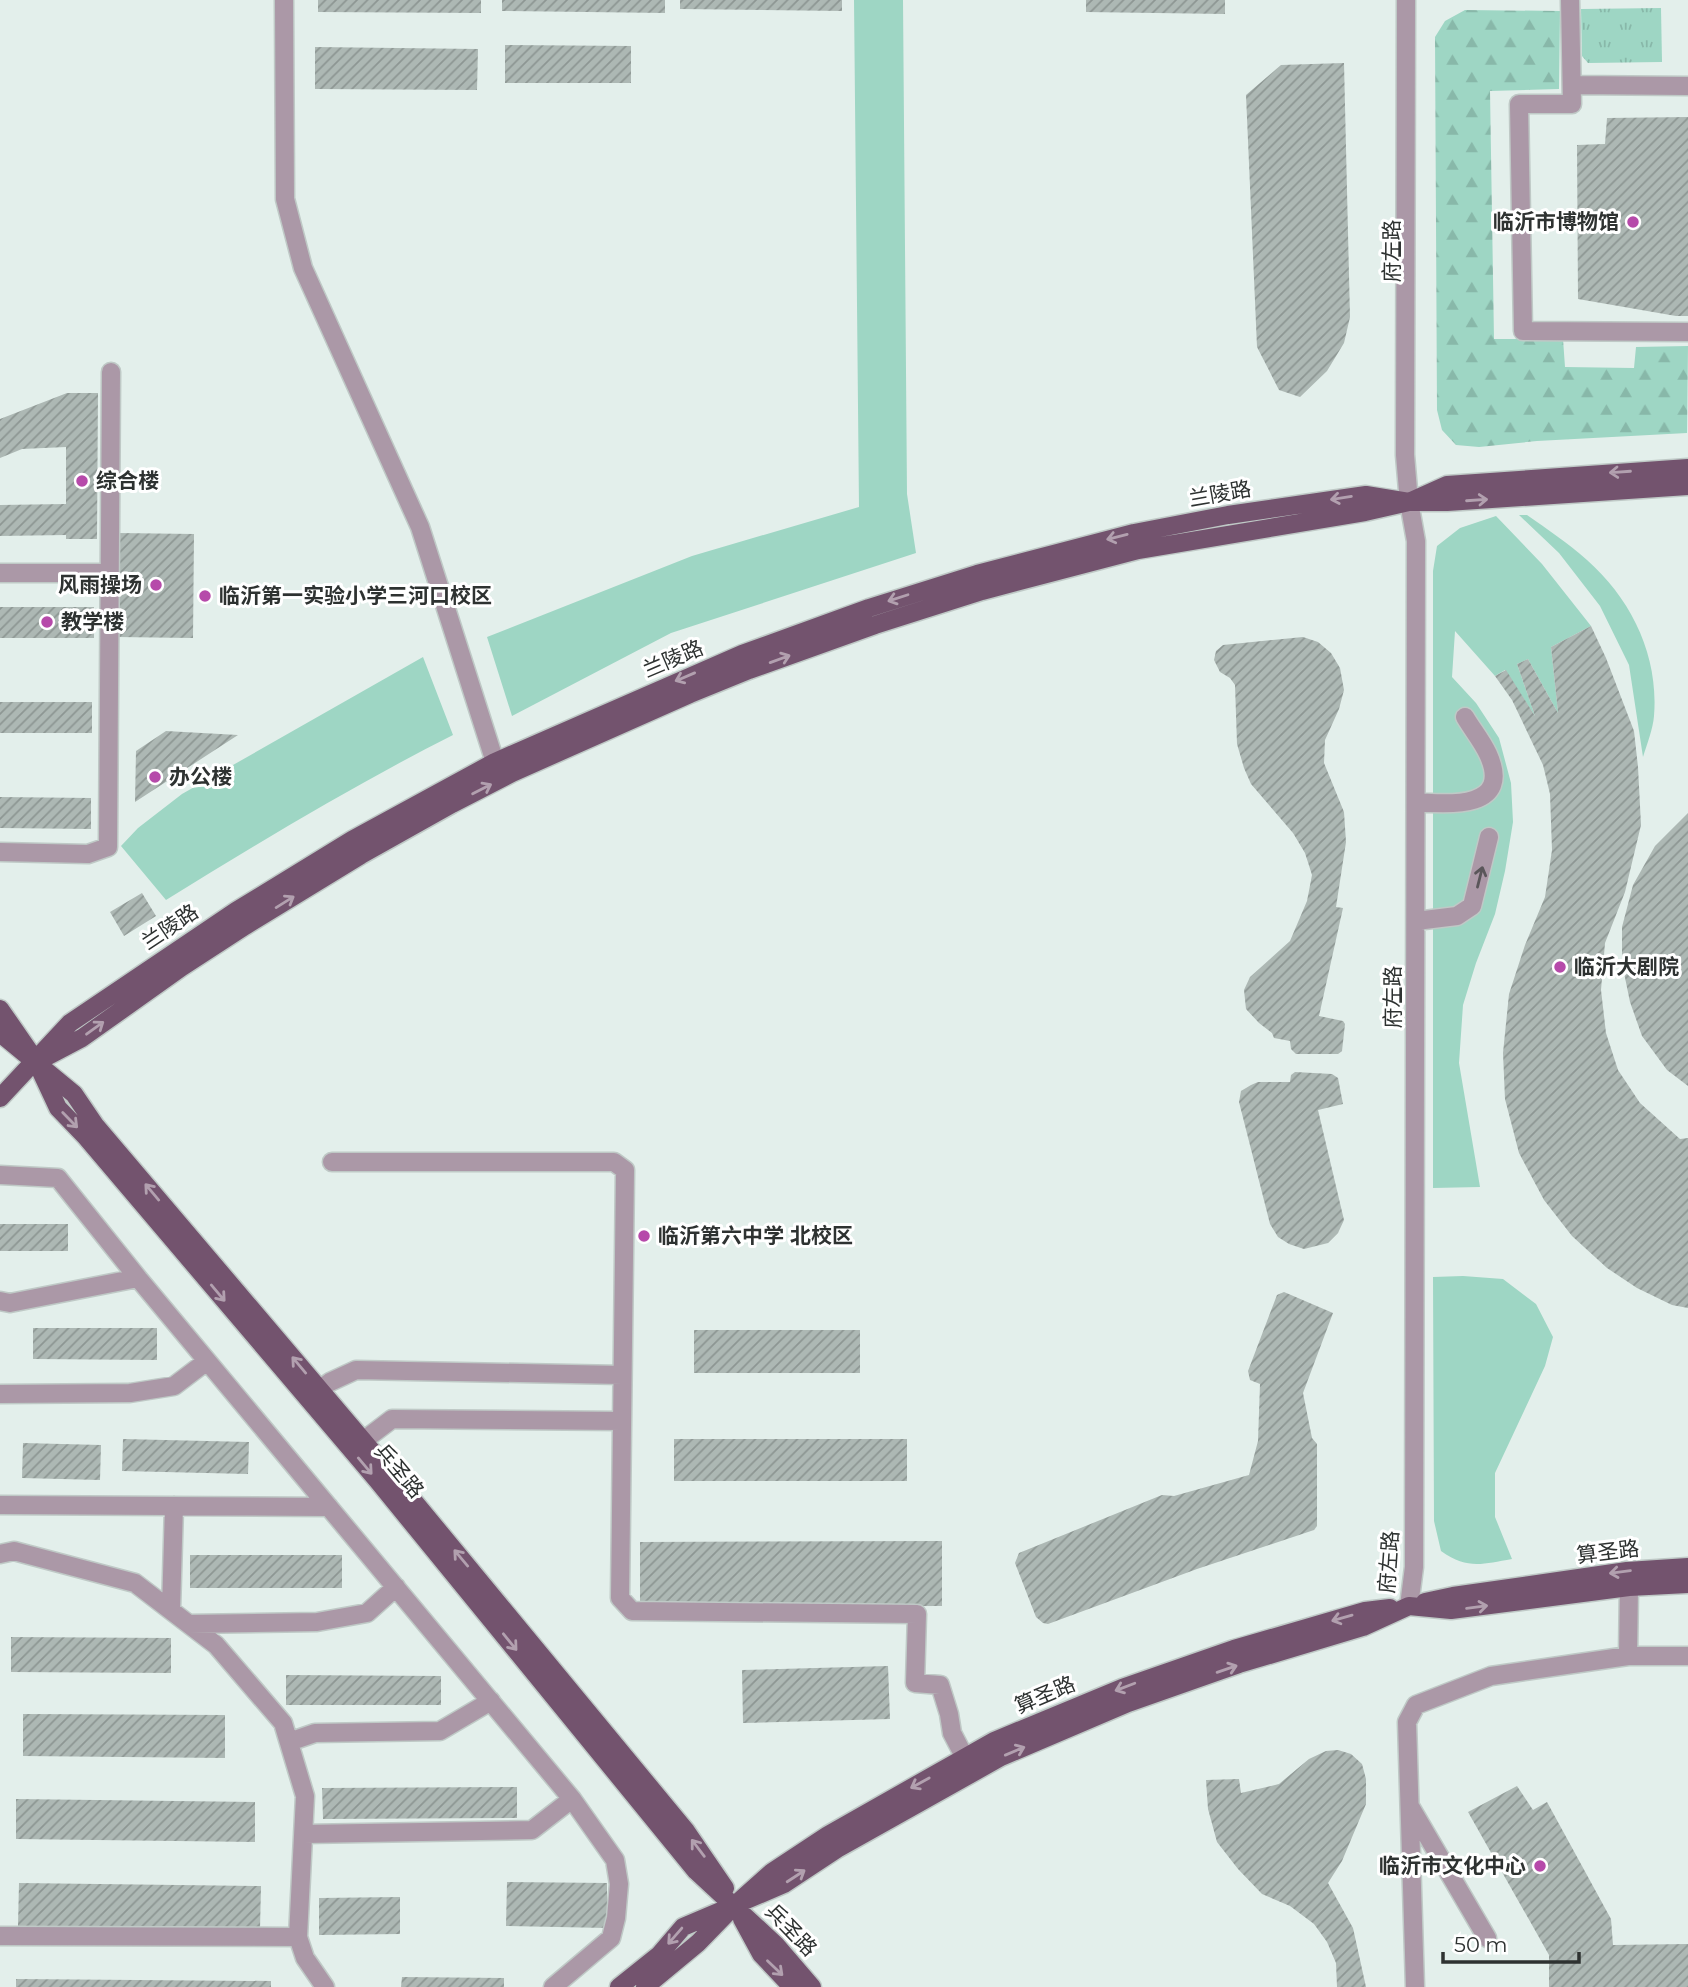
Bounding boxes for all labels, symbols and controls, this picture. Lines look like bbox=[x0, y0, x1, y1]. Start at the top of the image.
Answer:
place label: 临沂市博物馆 bbox=[1493, 209, 1619, 234]
marker: 临沂市博物馆 bbox=[1625, 214, 1641, 230]
street label: 府左路 bbox=[1379, 220, 1404, 283]
one-way arrow bbox=[1609, 466, 1632, 479]
place label: 综合楼 bbox=[96, 468, 159, 493]
marker: 综合楼 bbox=[74, 473, 90, 489]
street label: 兰陵路 bbox=[1187, 476, 1253, 511]
one-way arrow bbox=[1331, 492, 1353, 505]
one-way arrow bbox=[1465, 493, 1488, 506]
one-way arrow bbox=[1107, 531, 1129, 544]
place label: 风雨操场 bbox=[58, 572, 142, 597]
marker: 风雨操场 bbox=[148, 577, 164, 593]
place label: 临沂第一实验小学三河口校区 bbox=[219, 583, 492, 608]
marker: 临沂第一实验小学三河口校区 bbox=[197, 588, 213, 604]
one-way arrow bbox=[888, 593, 910, 606]
place label: 教学楼 bbox=[61, 609, 124, 634]
marker: 教学楼 bbox=[39, 614, 55, 630]
street label: 兰陵路 bbox=[639, 635, 707, 682]
one-way arrow bbox=[769, 652, 791, 664]
one-way arrow bbox=[675, 672, 696, 685]
place label: 办公楼 bbox=[169, 764, 232, 789]
marker: 办公楼 bbox=[147, 769, 163, 785]
one-way arrow bbox=[471, 781, 492, 795]
one-way arrow bbox=[1474, 866, 1487, 889]
one-way arrow bbox=[274, 895, 294, 909]
street label: 兰陵路 bbox=[137, 899, 203, 955]
place label: 临沂大剧院 bbox=[1574, 954, 1679, 979]
marker: 临沂大剧院 bbox=[1552, 959, 1568, 975]
street label: 府左路 bbox=[1380, 966, 1405, 1029]
one-way arrow bbox=[85, 1021, 104, 1035]
one-way arrow bbox=[61, 1111, 78, 1128]
one-way arrow bbox=[144, 1183, 160, 1201]
place label: 临沂第六中学 北校区 bbox=[658, 1223, 853, 1248]
marker: 临沂第六中学 北校区 bbox=[636, 1228, 652, 1244]
one-way arrow bbox=[210, 1283, 226, 1301]
one-way arrow bbox=[291, 1356, 307, 1374]
street label: 兵圣路 bbox=[370, 1439, 429, 1503]
one-way arrow bbox=[357, 1457, 373, 1475]
street label: 府左路 bbox=[1374, 1530, 1403, 1594]
street label: 算圣路 bbox=[1575, 1535, 1641, 1568]
one-way arrow bbox=[453, 1550, 469, 1568]
one-way arrow bbox=[1609, 1566, 1632, 1579]
one-way arrow bbox=[1465, 1600, 1488, 1613]
one-way arrow bbox=[1331, 1612, 1353, 1625]
one-way arrow bbox=[502, 1632, 518, 1650]
one-way arrow bbox=[1215, 1661, 1237, 1674]
street label: 算圣路 bbox=[1011, 1671, 1079, 1718]
one-way arrow bbox=[1115, 1682, 1137, 1694]
one-way arrow bbox=[1004, 1744, 1025, 1757]
one-way arrow bbox=[910, 1776, 930, 1790]
one-way arrow bbox=[691, 1839, 706, 1858]
place label: 临沂市文化中心 bbox=[1379, 1853, 1526, 1878]
marker: 临沂市文化中心 bbox=[1532, 1858, 1548, 1874]
one-way arrow bbox=[786, 1869, 806, 1883]
street label: 兵圣路 bbox=[760, 1898, 822, 1961]
scale bar bbox=[1443, 1920, 1580, 1964]
one-way arrow bbox=[667, 1927, 683, 1945]
text: 50 m bbox=[1454, 1932, 1508, 1957]
one-way arrow bbox=[766, 1959, 783, 1976]

